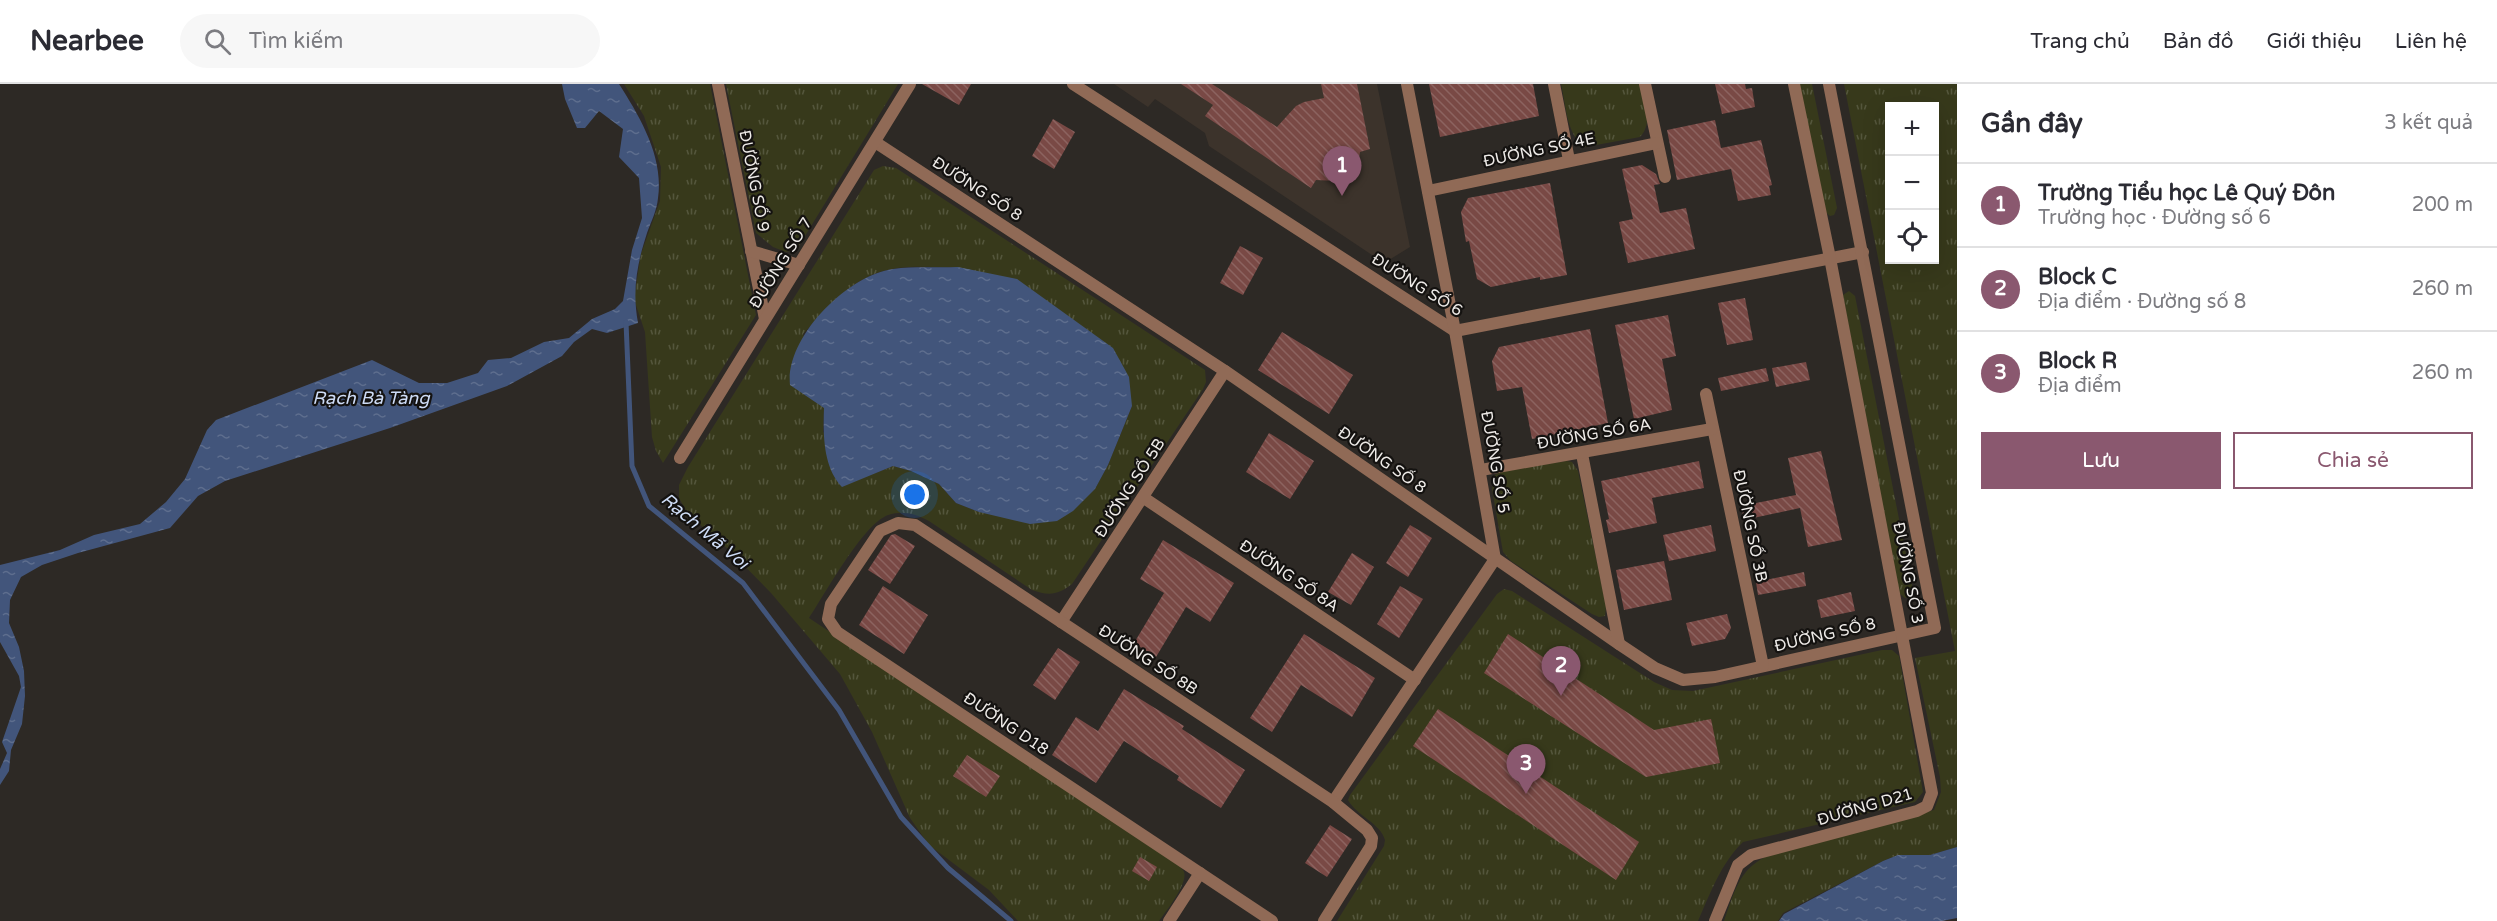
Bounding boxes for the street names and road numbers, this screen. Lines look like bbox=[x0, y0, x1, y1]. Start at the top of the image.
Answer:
street label: ĐƯỜNG SỐ 9 bbox=[734, 128, 774, 234]
street label: ĐƯỜNG SỐ 4E bbox=[1481, 128, 1597, 172]
street label: ĐƯỜNG SỐ 8 bbox=[928, 152, 1026, 226]
street label: ĐƯỜNG SỐ 7 bbox=[745, 214, 817, 312]
street label: ĐƯỜNG SỐ 6 bbox=[1368, 249, 1466, 321]
street label: ĐƯỜNG SỐ 5 bbox=[1476, 409, 1514, 515]
street label: ĐƯỜNG SỐ 6A bbox=[1535, 414, 1653, 454]
street label: ĐƯỜNG SỐ 8 bbox=[1334, 422, 1430, 498]
street label: ĐƯỜNG SỐ 5B bbox=[1090, 435, 1170, 541]
street label: ĐƯỜNG SỐ 3B bbox=[1728, 468, 1772, 584]
street label: ĐƯỜNG SỐ 3 bbox=[1888, 520, 1928, 626]
street label: ĐƯỜNG SỐ 8A bbox=[1236, 535, 1342, 617]
street label: ĐƯỜNG SỐ 8 bbox=[1772, 614, 1878, 656]
street label: ĐƯỜNG SỐ 8B bbox=[1095, 620, 1201, 700]
street label: ĐƯỜNG D18 bbox=[960, 688, 1052, 760]
street label: ĐƯỜNG D21 bbox=[1815, 784, 1915, 830]

